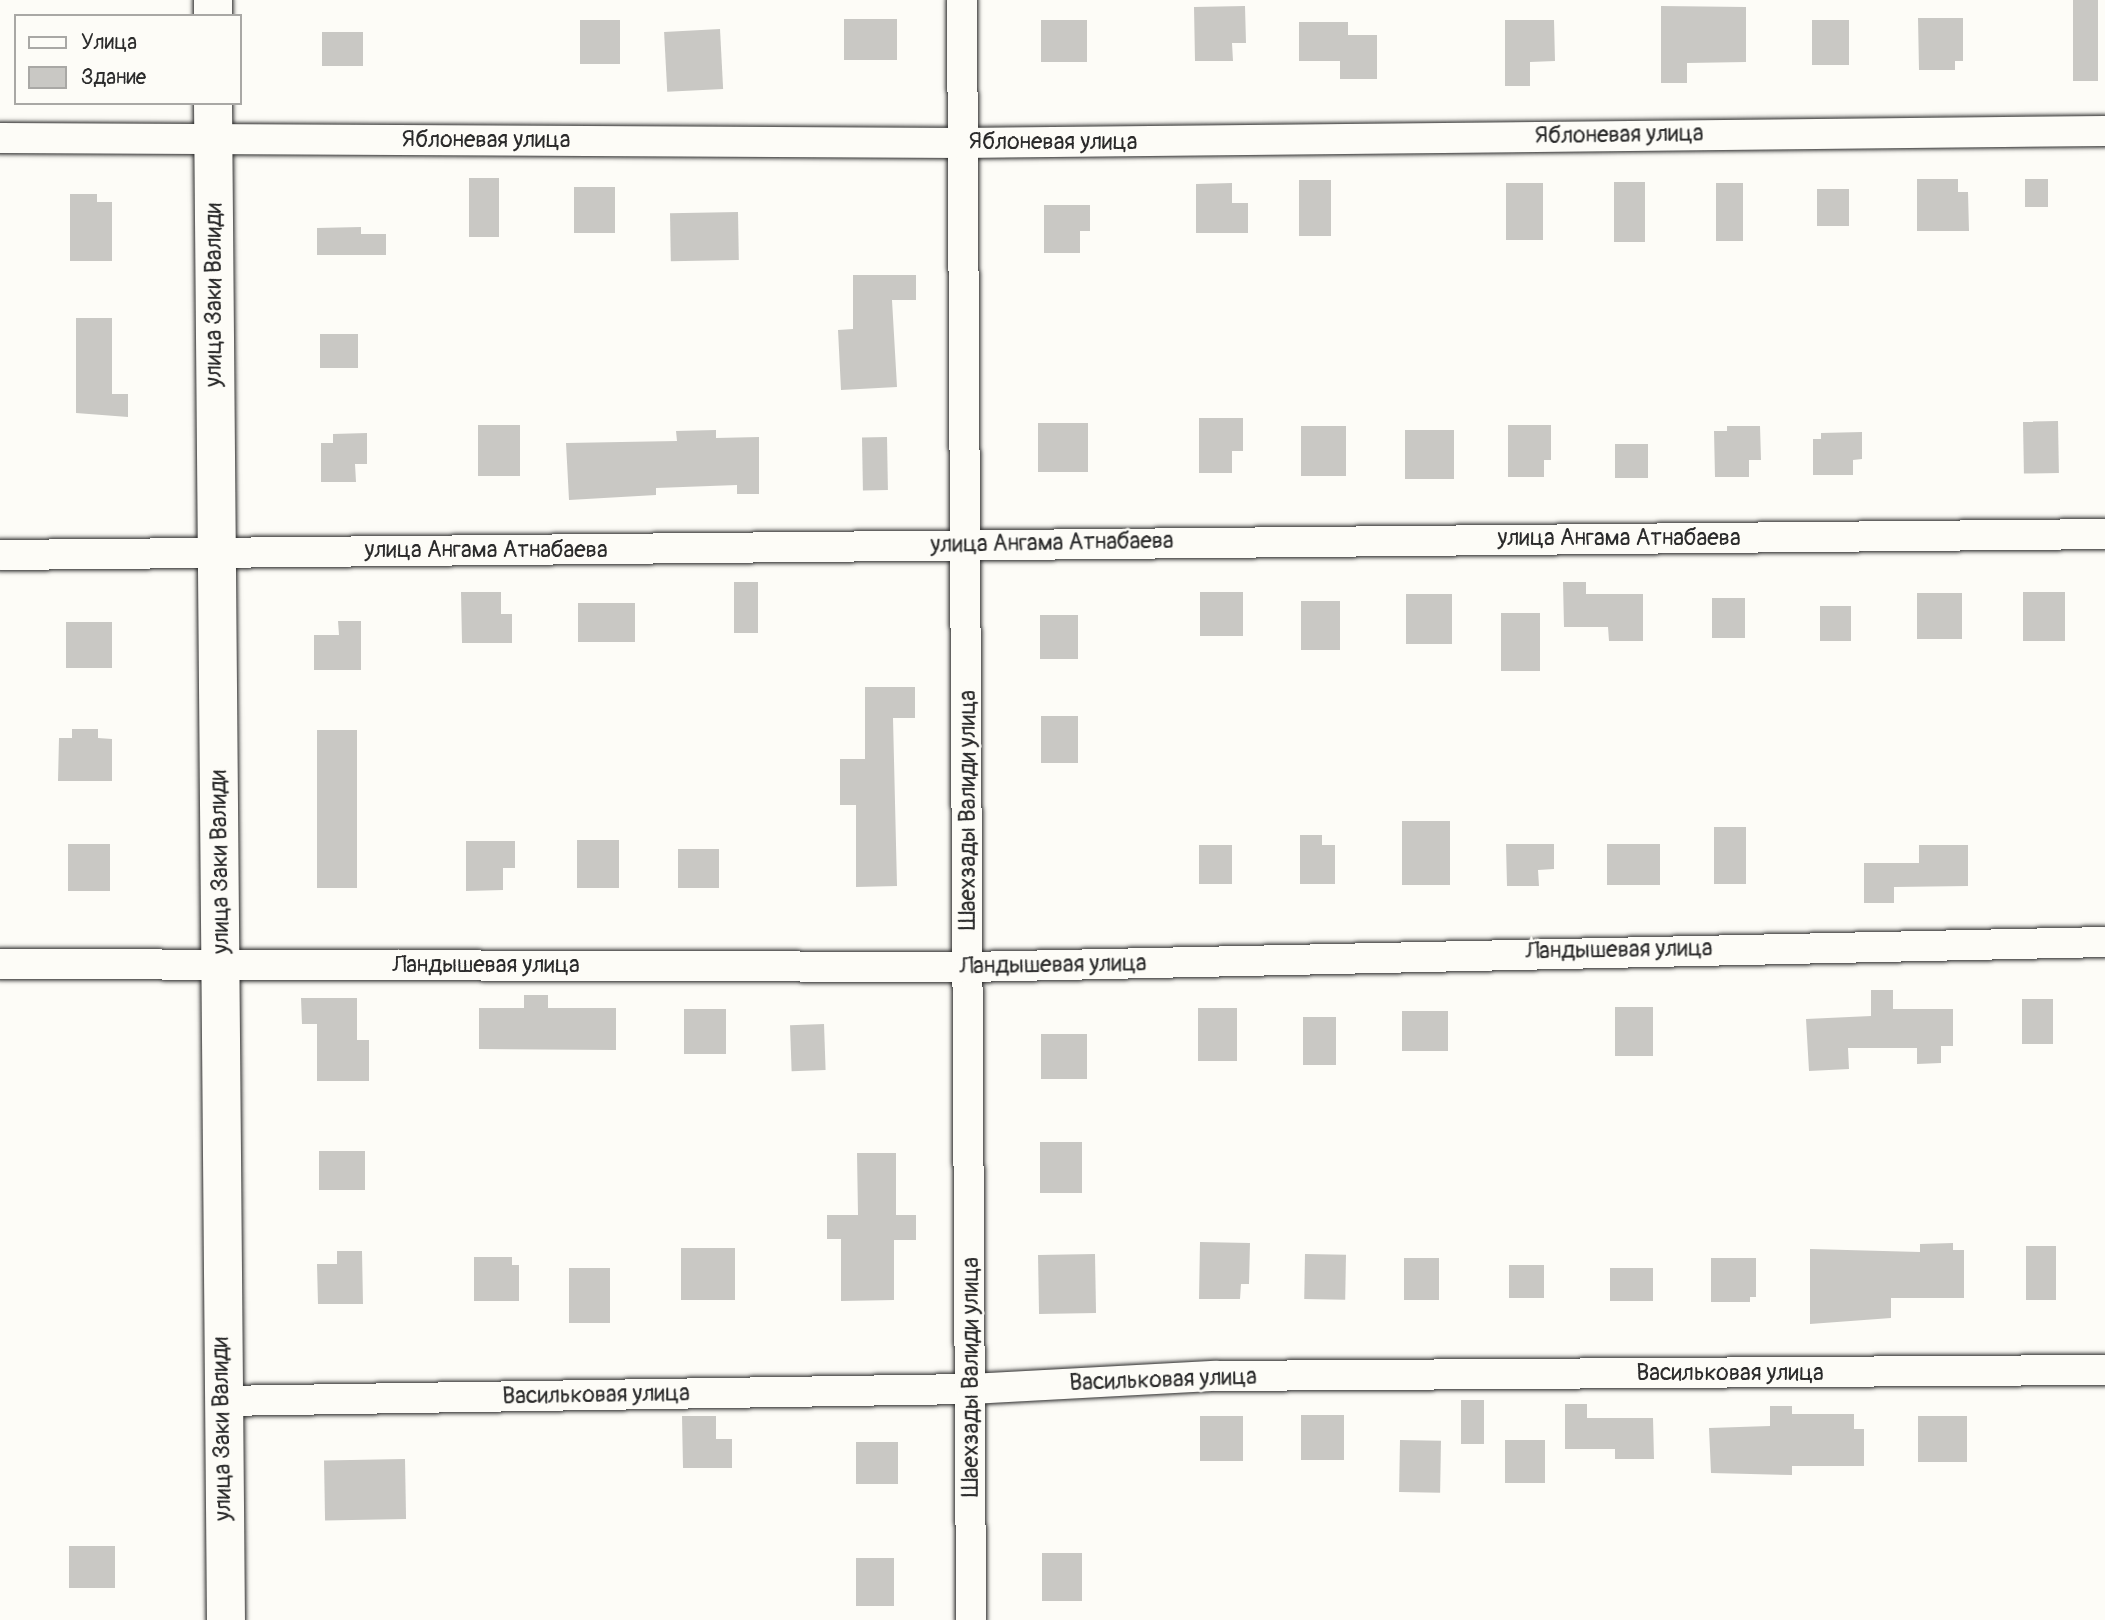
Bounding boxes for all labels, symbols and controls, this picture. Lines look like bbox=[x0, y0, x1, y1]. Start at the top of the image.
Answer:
legend bbox=[14, 14, 242, 105]
text: Улица bbox=[81, 29, 137, 56]
text: Здание bbox=[81, 64, 146, 91]
street label: Яблоневая улица bbox=[1534, 120, 1704, 150]
street label: Яблоневая улица bbox=[402, 126, 570, 154]
street label: Яблоневая улица bbox=[969, 128, 1137, 156]
street label: улица Заки Валиди bbox=[200, 203, 228, 387]
street label: улица Ангама Атнабаева bbox=[1497, 524, 1741, 552]
street label: улица Ангама Атнабаева bbox=[930, 527, 1174, 559]
street label: улица Ангама Атнабаева bbox=[364, 536, 608, 564]
street label: Шаехзады Валиди улица bbox=[954, 690, 982, 930]
street label: улица Заки Валиди bbox=[205, 770, 235, 954]
street label: Ландышевая улица bbox=[1525, 935, 1713, 965]
street label: Ландышевая улица bbox=[959, 950, 1147, 980]
street label: Ландышевая улица bbox=[392, 951, 580, 979]
street label: Шаехзады Валиди улица bbox=[957, 1257, 985, 1497]
street label: улица Заки Валиди bbox=[207, 1337, 237, 1521]
street label: Васильковая улица bbox=[1636, 1359, 1824, 1387]
street label: Васильковая улица bbox=[1069, 1363, 1257, 1397]
street label: Васильковая улица bbox=[502, 1380, 690, 1410]

